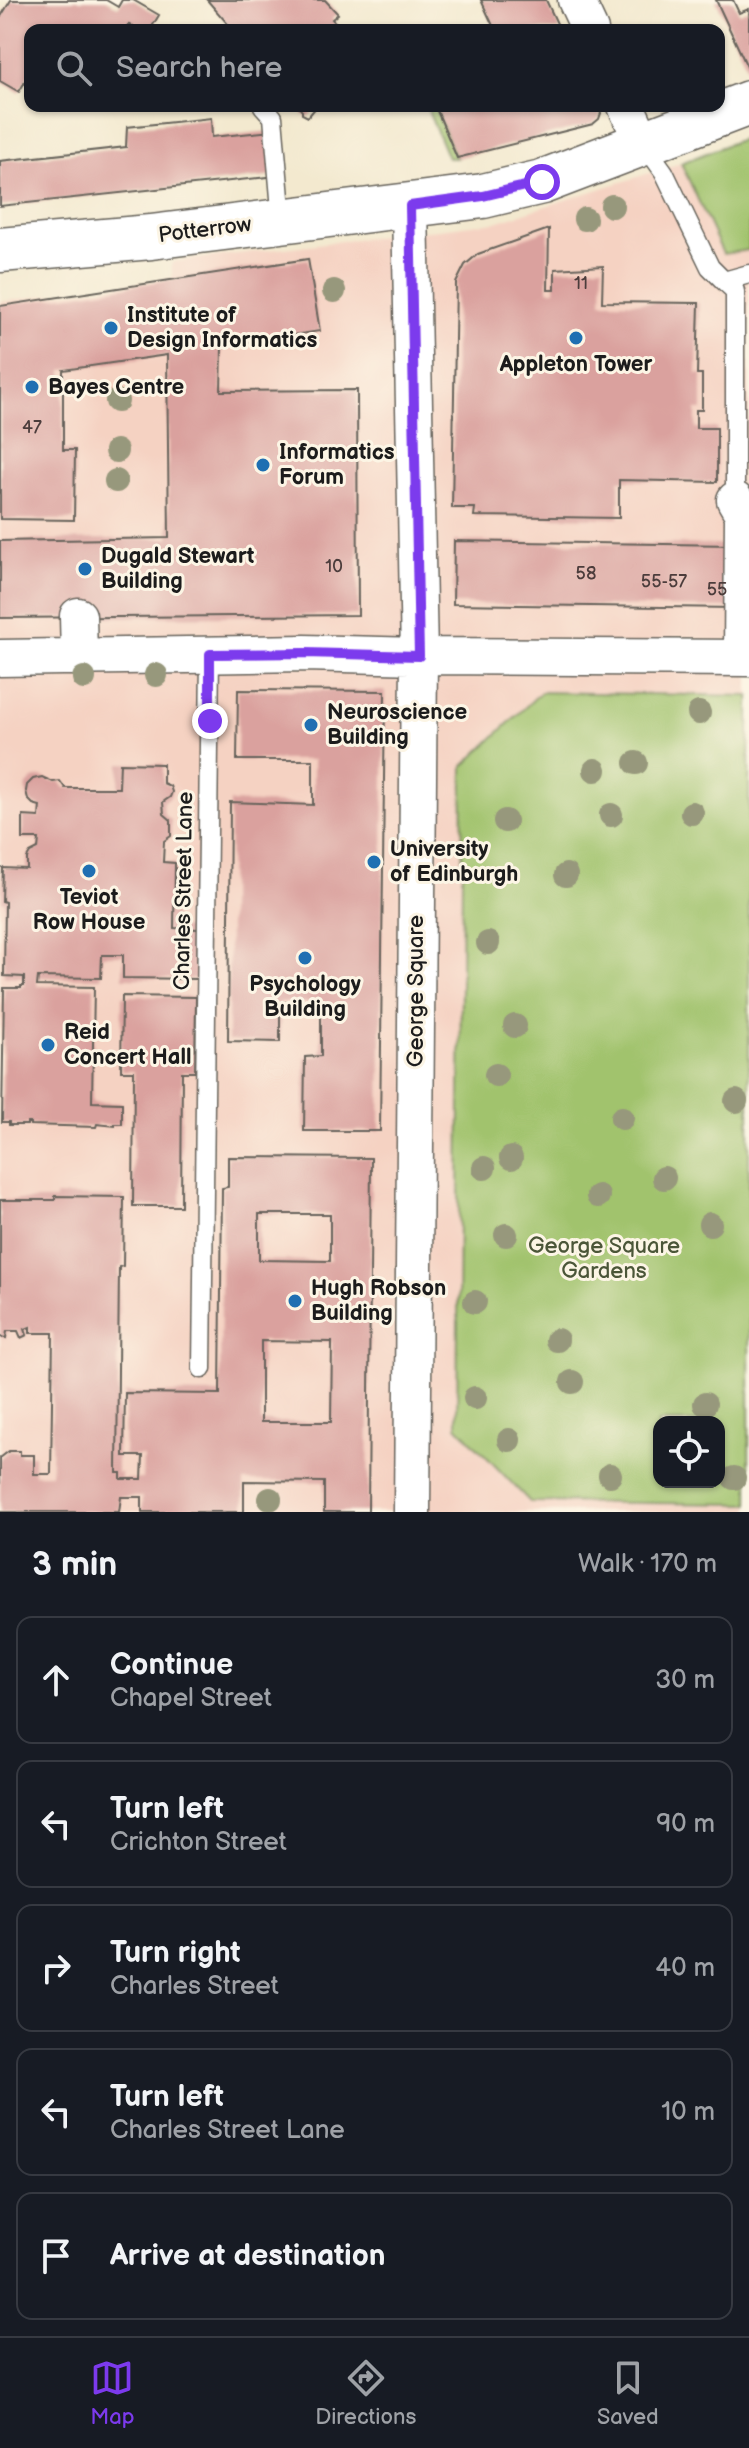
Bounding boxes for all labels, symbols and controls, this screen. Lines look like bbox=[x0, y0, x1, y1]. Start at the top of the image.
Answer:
search box bbox=[24, 24, 725, 112]
icon: search bbox=[52, 46, 96, 90]
text: Search here bbox=[116, 50, 282, 86]
route start bbox=[524, 164, 560, 200]
street label: Potterrow bbox=[157, 211, 253, 249]
house number: 11 bbox=[574, 273, 588, 294]
place label: Institute of Design Informatics bbox=[127, 302, 318, 354]
marker: Institute of Design Informatics bbox=[102, 319, 120, 337]
marker: Appleton Tower bbox=[567, 329, 585, 347]
place label: Appleton Tower bbox=[499, 351, 652, 378]
place label: Bayes Centre bbox=[48, 374, 184, 401]
marker: Bayes Centre bbox=[23, 378, 41, 396]
house number: 47 bbox=[22, 417, 42, 438]
place label: Informatics Forum bbox=[279, 439, 395, 491]
marker: Informatics Forum bbox=[254, 456, 272, 474]
place label: Dugald Stewart Building bbox=[101, 543, 255, 595]
house number: 10 bbox=[325, 556, 343, 577]
marker: Dugald Stewart Building bbox=[76, 560, 94, 578]
house number: 58 bbox=[576, 563, 596, 584]
house number: 55-57 bbox=[641, 571, 687, 592]
house number: 55 bbox=[707, 579, 727, 600]
place label: Neuroscience Building bbox=[327, 699, 467, 751]
route end bbox=[192, 703, 228, 739]
marker: Neuroscience Building bbox=[302, 716, 320, 734]
street label: Charles Street Lane bbox=[169, 791, 199, 991]
place label: University of Edinburgh bbox=[390, 836, 518, 888]
marker: University of Edinburgh bbox=[365, 853, 383, 871]
marker: Teviot Row House bbox=[80, 862, 98, 880]
place label: Teviot Row House bbox=[33, 884, 145, 936]
street label: George Square bbox=[403, 915, 430, 1067]
marker: Psychology Building bbox=[296, 949, 314, 967]
place label: Psychology Building bbox=[249, 971, 361, 1023]
place label: Reid Concert Hall bbox=[64, 1019, 192, 1071]
marker: Reid Concert Hall bbox=[39, 1036, 57, 1054]
park label: George Square Gardens bbox=[528, 1233, 680, 1285]
place label: Hugh Robson Building bbox=[311, 1275, 446, 1327]
marker: Hugh Robson Building bbox=[286, 1292, 304, 1310]
map controls bbox=[653, 1416, 725, 1488]
button: locate bbox=[653, 1416, 725, 1488]
text: 3 min bbox=[32, 1544, 117, 1585]
text: Walk · 170 m bbox=[578, 1549, 717, 1580]
text: Continue bbox=[110, 1647, 233, 1683]
icon: ahead bbox=[34, 1658, 78, 1702]
text: 30 m bbox=[655, 1665, 715, 1696]
text: Chapel Street bbox=[110, 1683, 272, 1714]
text: Turn left bbox=[110, 1791, 224, 1827]
icon: left bbox=[34, 1802, 78, 1846]
text: 90 m bbox=[656, 1809, 715, 1840]
text: Crichton Street bbox=[110, 1827, 287, 1858]
text: Turn right bbox=[110, 1935, 241, 1971]
icon: right bbox=[34, 1946, 78, 1990]
text: 40 m bbox=[655, 1953, 715, 1984]
text: Charles Street bbox=[110, 1971, 279, 2002]
text: Turn left bbox=[110, 2079, 224, 2115]
icon: left bbox=[34, 2090, 78, 2134]
text: 10 m bbox=[661, 2097, 715, 2128]
text: Charles Street Lane bbox=[110, 2115, 345, 2146]
icon: arrive bbox=[34, 2234, 78, 2278]
text: Arrive at destination bbox=[110, 2238, 386, 2274]
tab: Map bbox=[90, 2356, 135, 2431]
tab: Directions bbox=[315, 2356, 416, 2431]
tab: Saved bbox=[597, 2356, 659, 2431]

